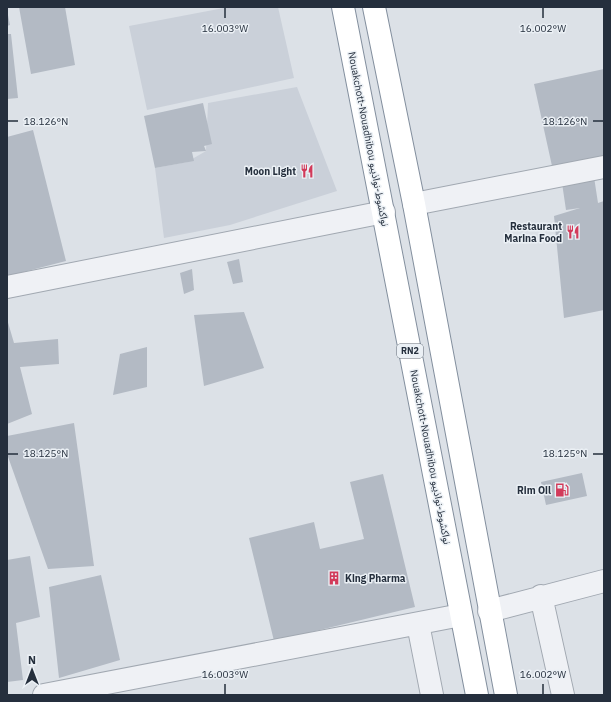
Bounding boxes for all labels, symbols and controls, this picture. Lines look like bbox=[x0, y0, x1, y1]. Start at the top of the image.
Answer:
text: 16.003°W bbox=[202, 22, 248, 35]
text: 16.002°W bbox=[520, 22, 566, 35]
street label: Nouakchott-Nouadhibou نواكشوط-نواذيبو bbox=[345, 51, 392, 228]
text: 18.126°N bbox=[24, 115, 68, 128]
text: 18.126°N bbox=[543, 115, 587, 128]
restaurant icon: Moon Light bbox=[299, 163, 315, 179]
place label: Moon Light bbox=[245, 165, 296, 178]
place label: Restaurant Marina Food bbox=[504, 220, 562, 245]
restaurant icon: Restaurant Marina Food bbox=[565, 224, 581, 240]
road number: RN2 bbox=[397, 344, 423, 358]
street label: Nouakchott-Nouadhibou نواكشوط-نواذيبو bbox=[407, 369, 454, 546]
text: 18.125°N bbox=[24, 447, 68, 460]
text: 18.125°N bbox=[543, 447, 587, 460]
fuel station icon: Rim Oil bbox=[554, 482, 570, 498]
place label: Rim Oil bbox=[517, 484, 551, 497]
building icon: King Pharma bbox=[326, 570, 342, 586]
place label: King Pharma bbox=[345, 572, 406, 585]
north arrow bbox=[12, 650, 52, 690]
text: N bbox=[28, 653, 36, 667]
text: 16.003°W bbox=[202, 668, 248, 681]
text: 16.002°W bbox=[520, 668, 566, 681]

